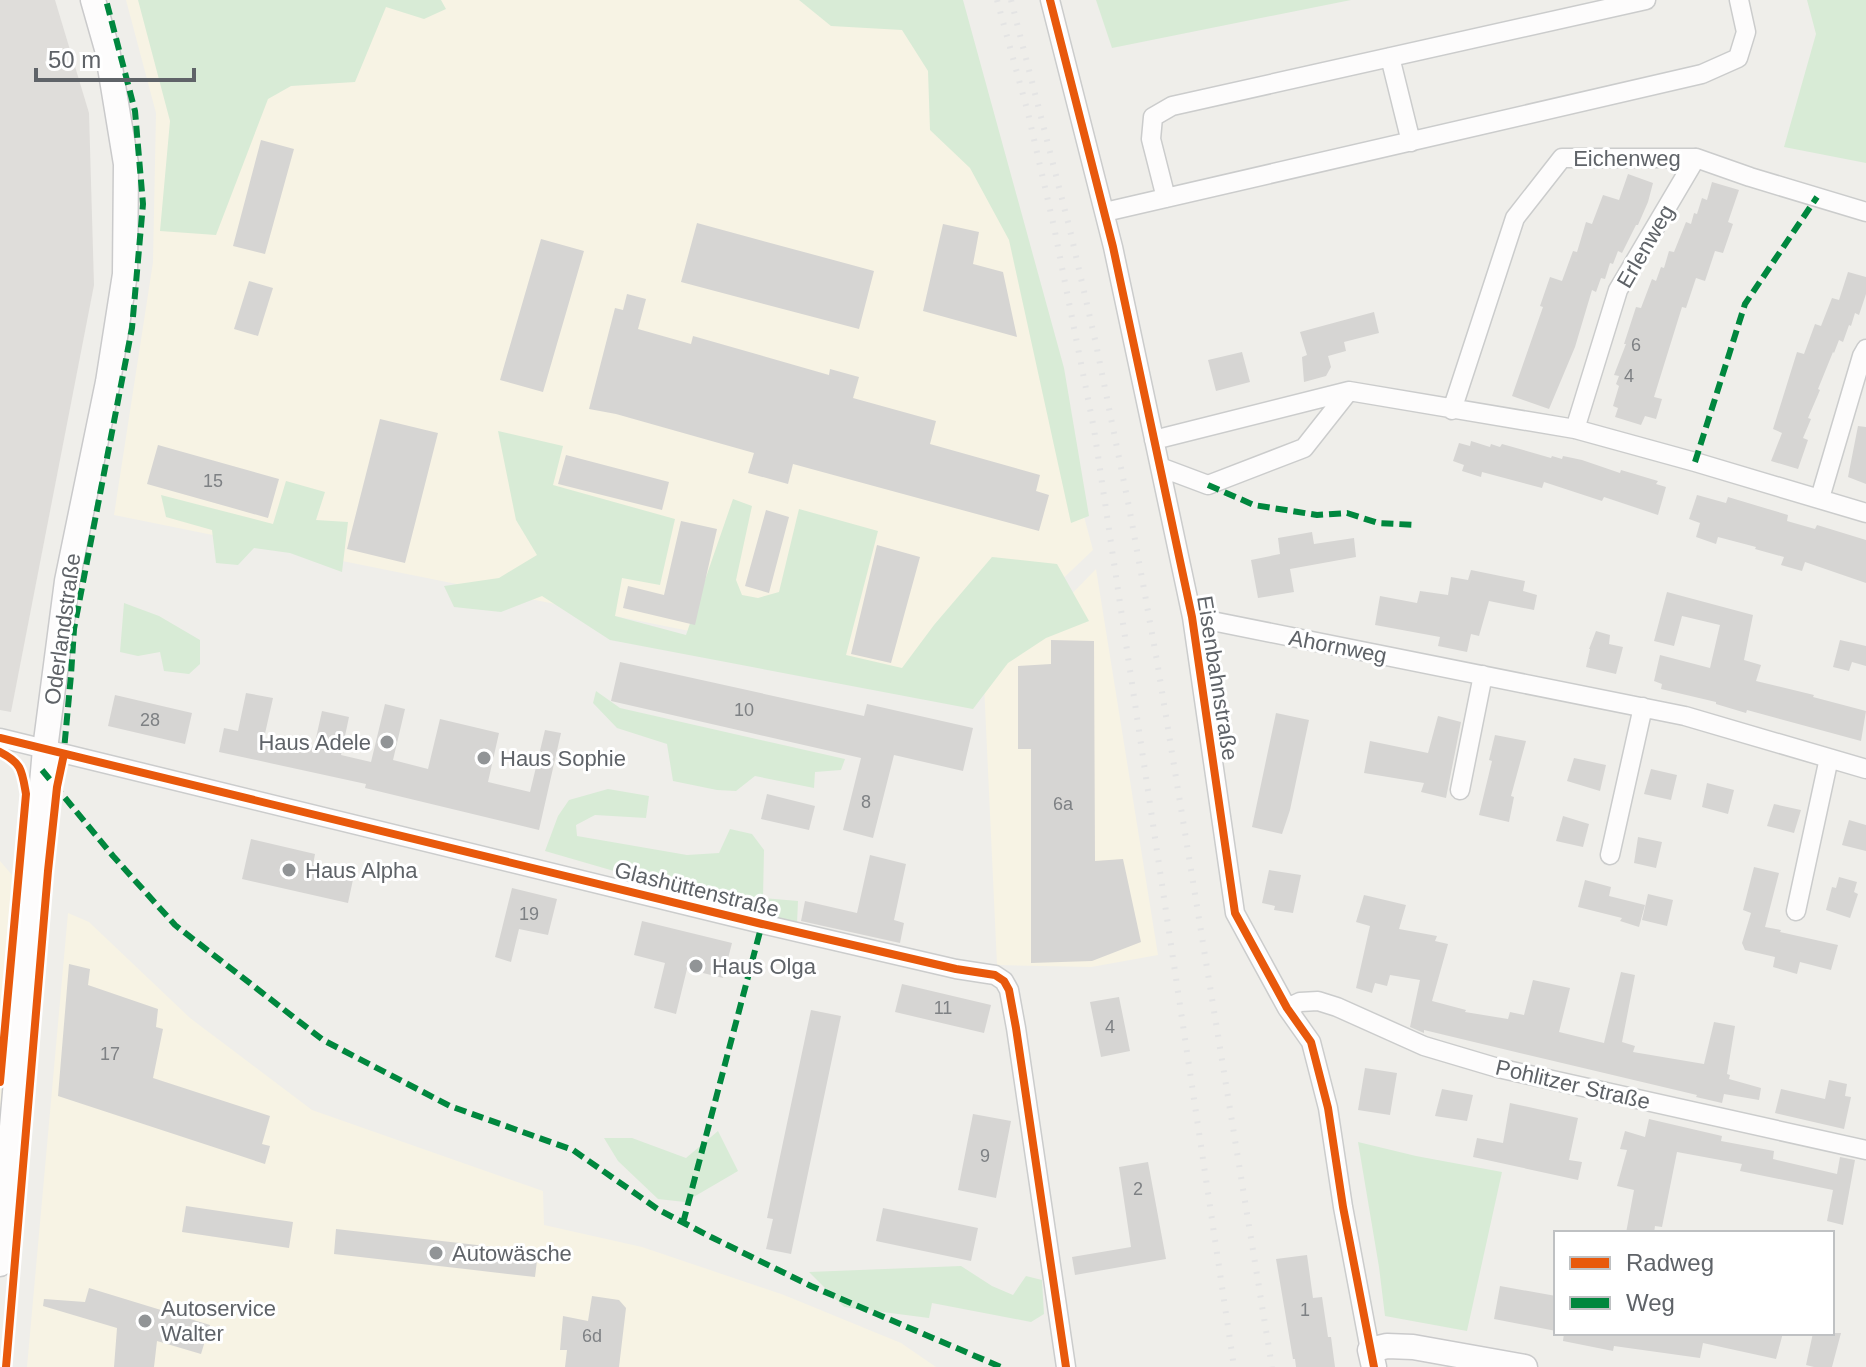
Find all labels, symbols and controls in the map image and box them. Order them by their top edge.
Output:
scale bar [36,32,194,82]
text: 50 m [48,46,101,73]
street label: Eichenweg [1573,146,1681,171]
street label: Erlenweg [1612,200,1679,292]
house number: 6 [1631,335,1641,355]
house number: 4 [1624,366,1634,386]
house number: 15 [203,471,223,491]
street label: Oderlandstraße [39,552,86,706]
street label: Eisenbahnstraße [1192,594,1243,762]
street label: Ahornweg [1287,625,1389,668]
house number: 10 [734,700,754,720]
house number: 28 [140,710,160,730]
place label: Haus Adele [258,730,371,755]
marker: Haus Adele [378,733,396,751]
place label: Haus Sophie [500,746,626,771]
marker: Haus Sophie [475,749,493,767]
house number: 8 [861,792,871,812]
house number: 6a [1053,794,1074,814]
street label: Glashüttenstraße [612,857,782,922]
place label: Haus Alpha [305,858,418,883]
marker: Haus Alpha [280,861,298,879]
house number: 19 [519,904,539,924]
place label: Haus Olga [712,954,817,979]
marker: Haus Olga [687,957,705,975]
house number: 11 [934,998,952,1018]
house number: 4 [1105,1017,1115,1037]
house number: 17 [100,1044,120,1064]
street label: Pohlitzer Straße [1493,1055,1653,1114]
house number: 9 [980,1146,990,1166]
house number: 2 [1133,1179,1143,1199]
legend [1554,1231,1834,1335]
place label: Autowäsche [452,1241,572,1266]
marker: Autowäsche [427,1244,445,1262]
text: Radweg [1626,1249,1714,1276]
text: Weg [1626,1289,1675,1316]
place label: Autoservice Walter [161,1296,276,1346]
house number: 1 [1300,1300,1310,1320]
marker: Autoservice Walter [136,1312,154,1330]
house number: 6d [582,1326,602,1346]

